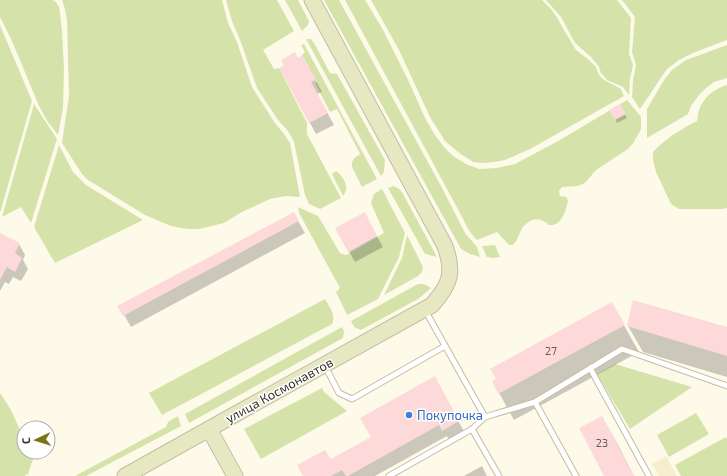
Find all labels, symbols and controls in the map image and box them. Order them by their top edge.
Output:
house number: 27 [545,344,557,357]
street label: улица Космонавтов [222,354,336,426]
place label: Покупочка [417,407,483,423]
marker: Покупочка [404,410,414,420]
north arrow [16,420,56,460]
house number: 23 [596,436,608,449]
text: С [19,437,32,444]

